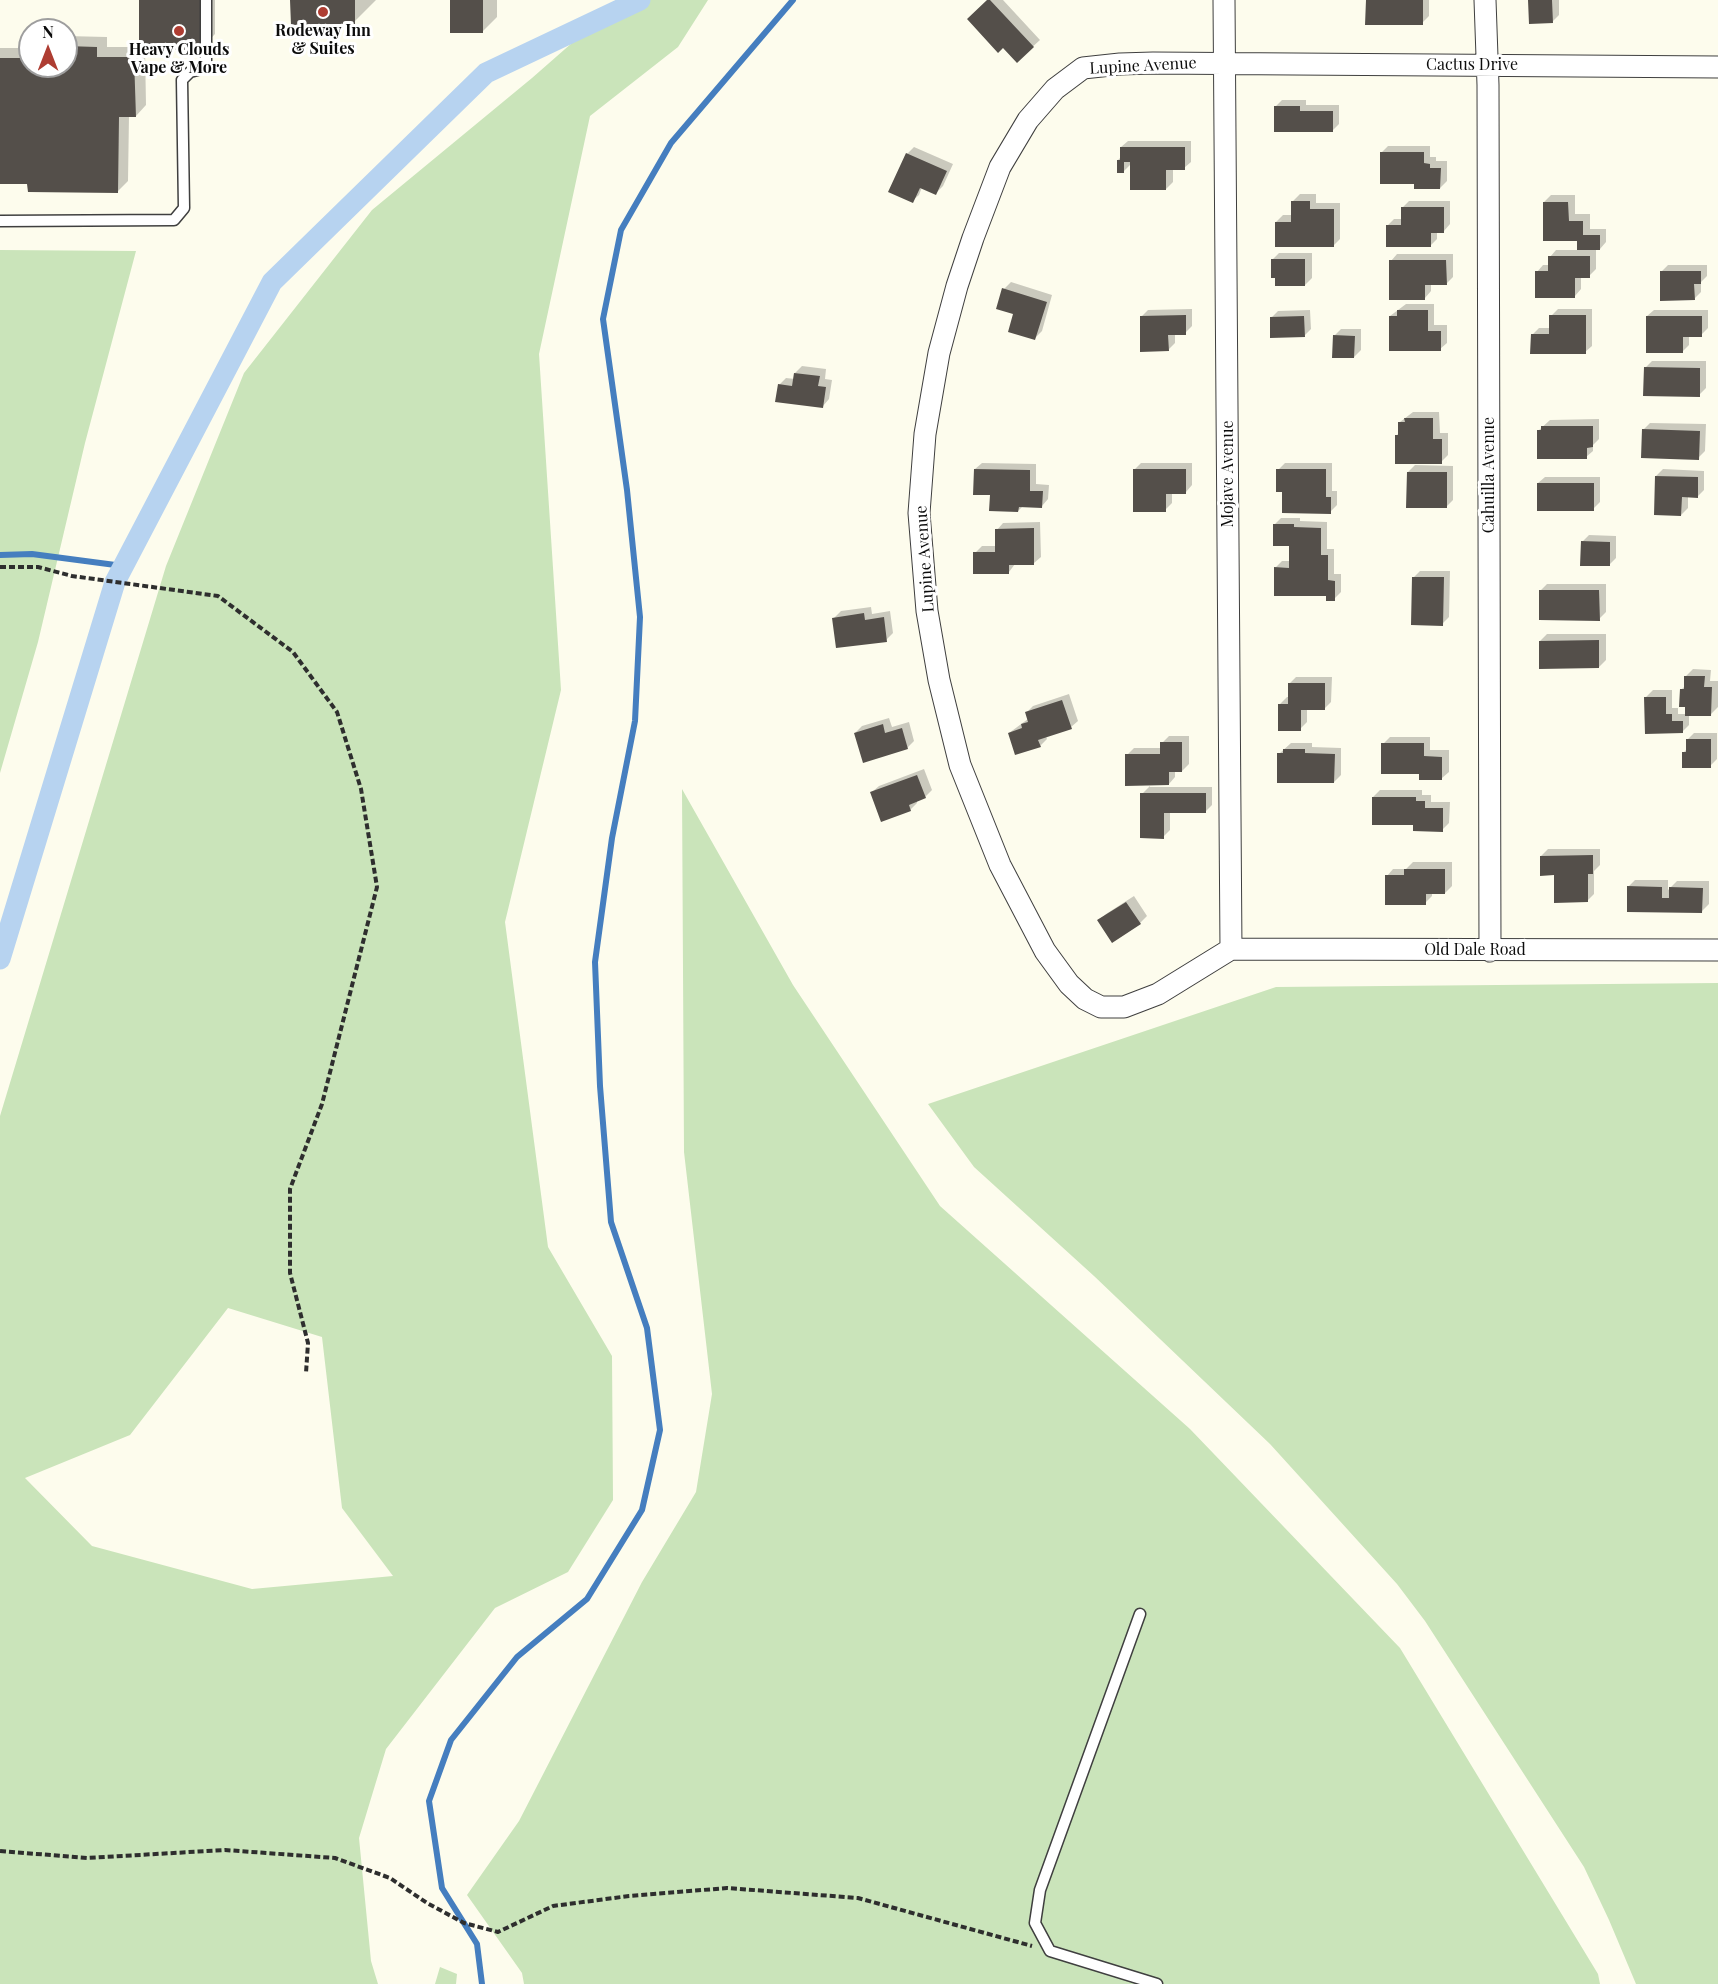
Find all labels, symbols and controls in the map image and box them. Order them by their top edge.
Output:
marker: Rodeway Inn & Suites [316,5,330,19]
north arrow [18,18,78,78]
text: N [42,21,54,42]
place label: Rodeway Inn & Suites [275,21,371,59]
marker: Heavy Clouds Vape & More [172,24,186,38]
place label: Heavy Clouds Vape & More [129,40,229,78]
street label: Lupine Avenue [1089,54,1197,78]
street label: Cactus Drive [1426,55,1518,75]
street label: Cahuilla Avenue [1479,417,1499,533]
street label: Mojave Avenue [1218,420,1238,528]
street label: Lupine Avenue [912,505,938,613]
street label: Old Dale Road [1424,940,1526,960]

